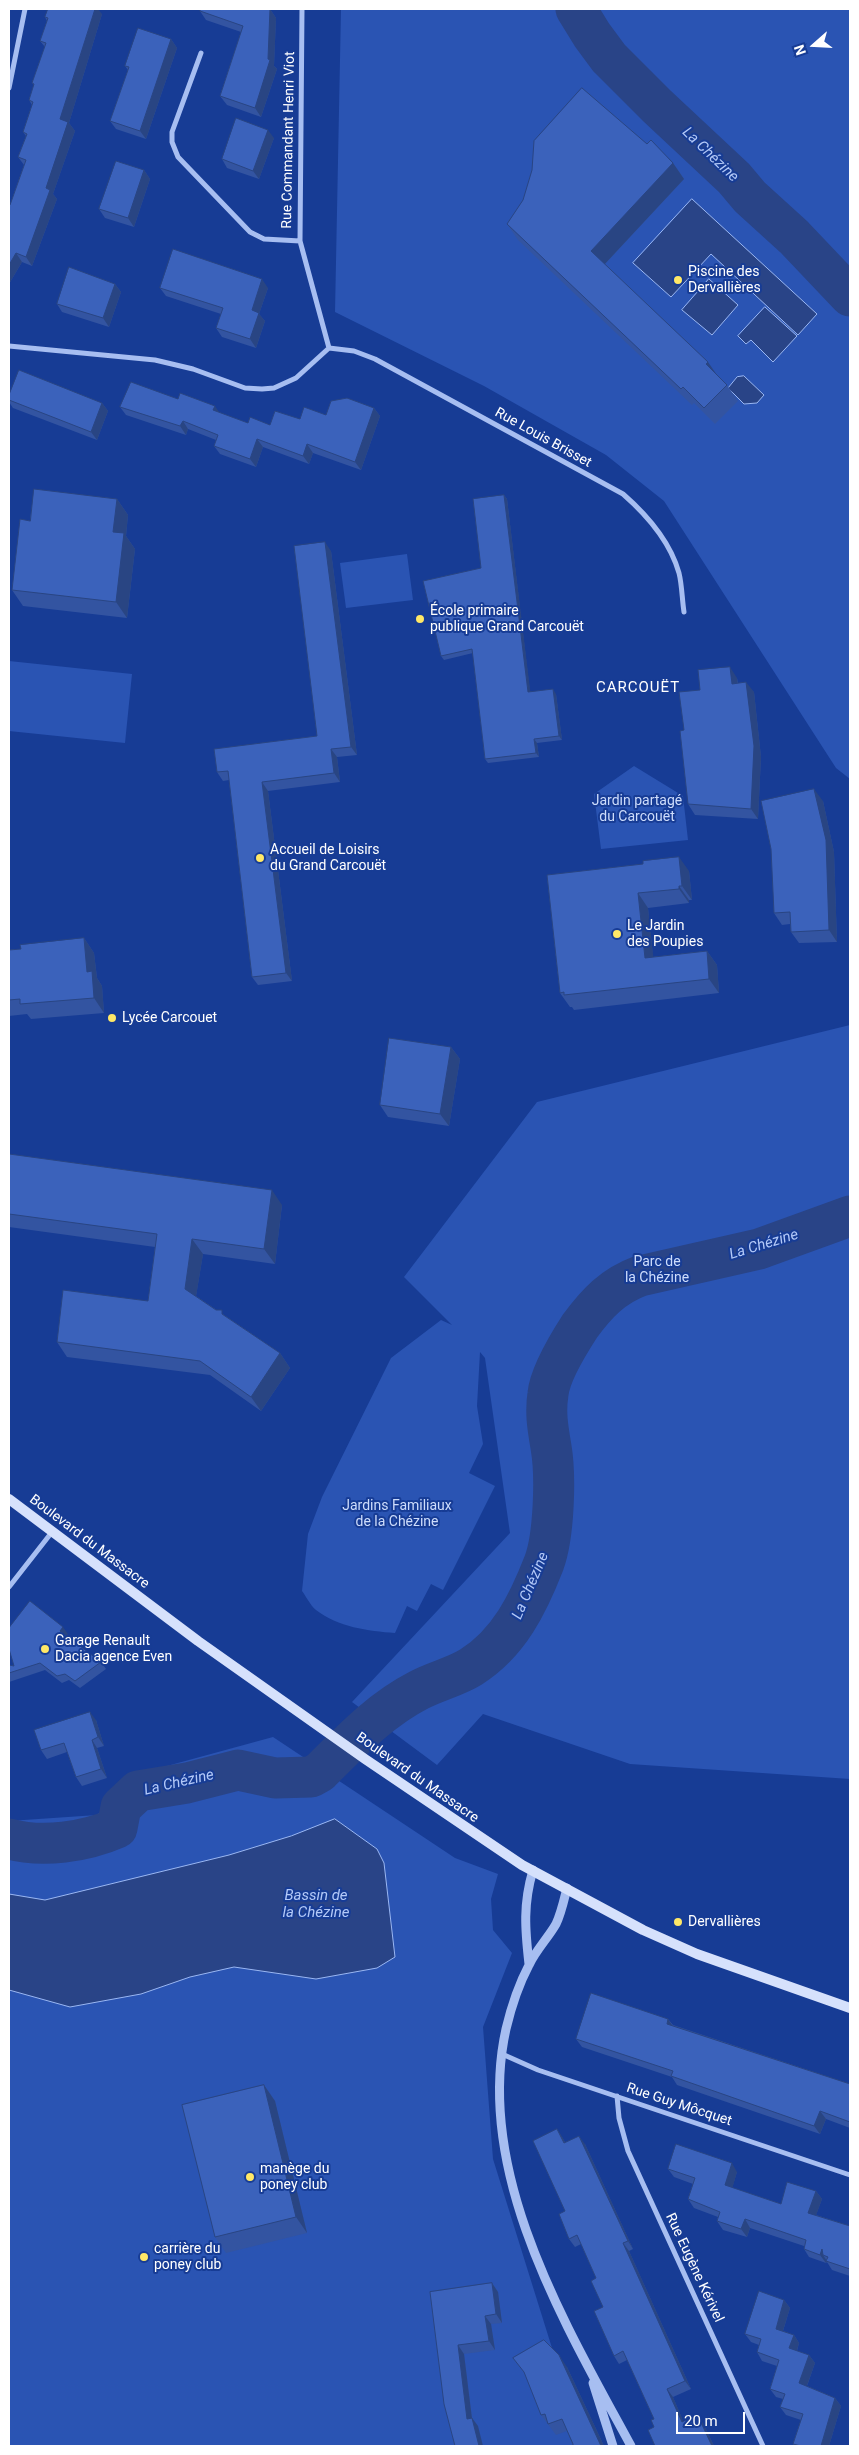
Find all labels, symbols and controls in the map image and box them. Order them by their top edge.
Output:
north arrow [789,20,839,70]
text: N [791,43,809,57]
street label: Rue Commandant Henri Viot [279,51,299,229]
water label: La Chézine [678,124,742,186]
place label: Piscine des Dervallières [688,264,761,296]
marker: Piscine des Dervallières [672,274,684,286]
street label: Rue Louis Brisset [492,404,594,472]
place label: École primaire publique Grand Carcouët [430,603,584,636]
marker: École primaire publique Grand Carcouët [414,613,426,625]
district label: CARCOUËT [595,679,681,697]
park label: Jardin partagé du Carcouët [592,793,682,826]
place label: Accueil de Loisirs du Grand Carcouët [270,842,386,874]
marker: Accueil de Loisirs du Grand Carcouët [254,852,266,864]
place label: Le Jardin des Poupies [627,918,703,950]
marker: Le Jardin des Poupies [611,928,623,940]
place label: Lycée Carcouet [122,1010,217,1026]
marker: Lycée Carcouet [106,1012,118,1024]
water label: La Chézine [727,1226,801,1264]
park label: Parc de la Chézine [625,1254,689,1286]
street label: Boulevard du Massacre [26,1491,152,1593]
park label: Jardins Familiaux de la Chézine [342,1498,452,1530]
water label: La Chézine [509,1550,553,1622]
place label: Garage Renault Dacia agence Even [55,1633,172,1665]
marker: Garage Renault Dacia agence Even [39,1643,51,1655]
street label: Boulevard du Massacre [352,1729,482,1827]
water label: La Chézine [142,1766,216,1800]
water label: Bassin de la Chézine [283,1887,349,1922]
place label: Dervallières [688,1914,761,1930]
marker: Dervallières [672,1916,684,1928]
street label: Rue Guy Môcquet [624,2080,734,2130]
place label: manège du poney club [260,2161,329,2194]
marker: manège du poney club [244,2171,256,2183]
street label: Rue Eugène Kérivel [661,2211,727,2325]
place label: carrière du poney club [154,2241,221,2274]
marker: carrière du poney club [138,2251,150,2263]
scale bar [679,2402,748,2434]
text: 20 m [684,2412,718,2430]

